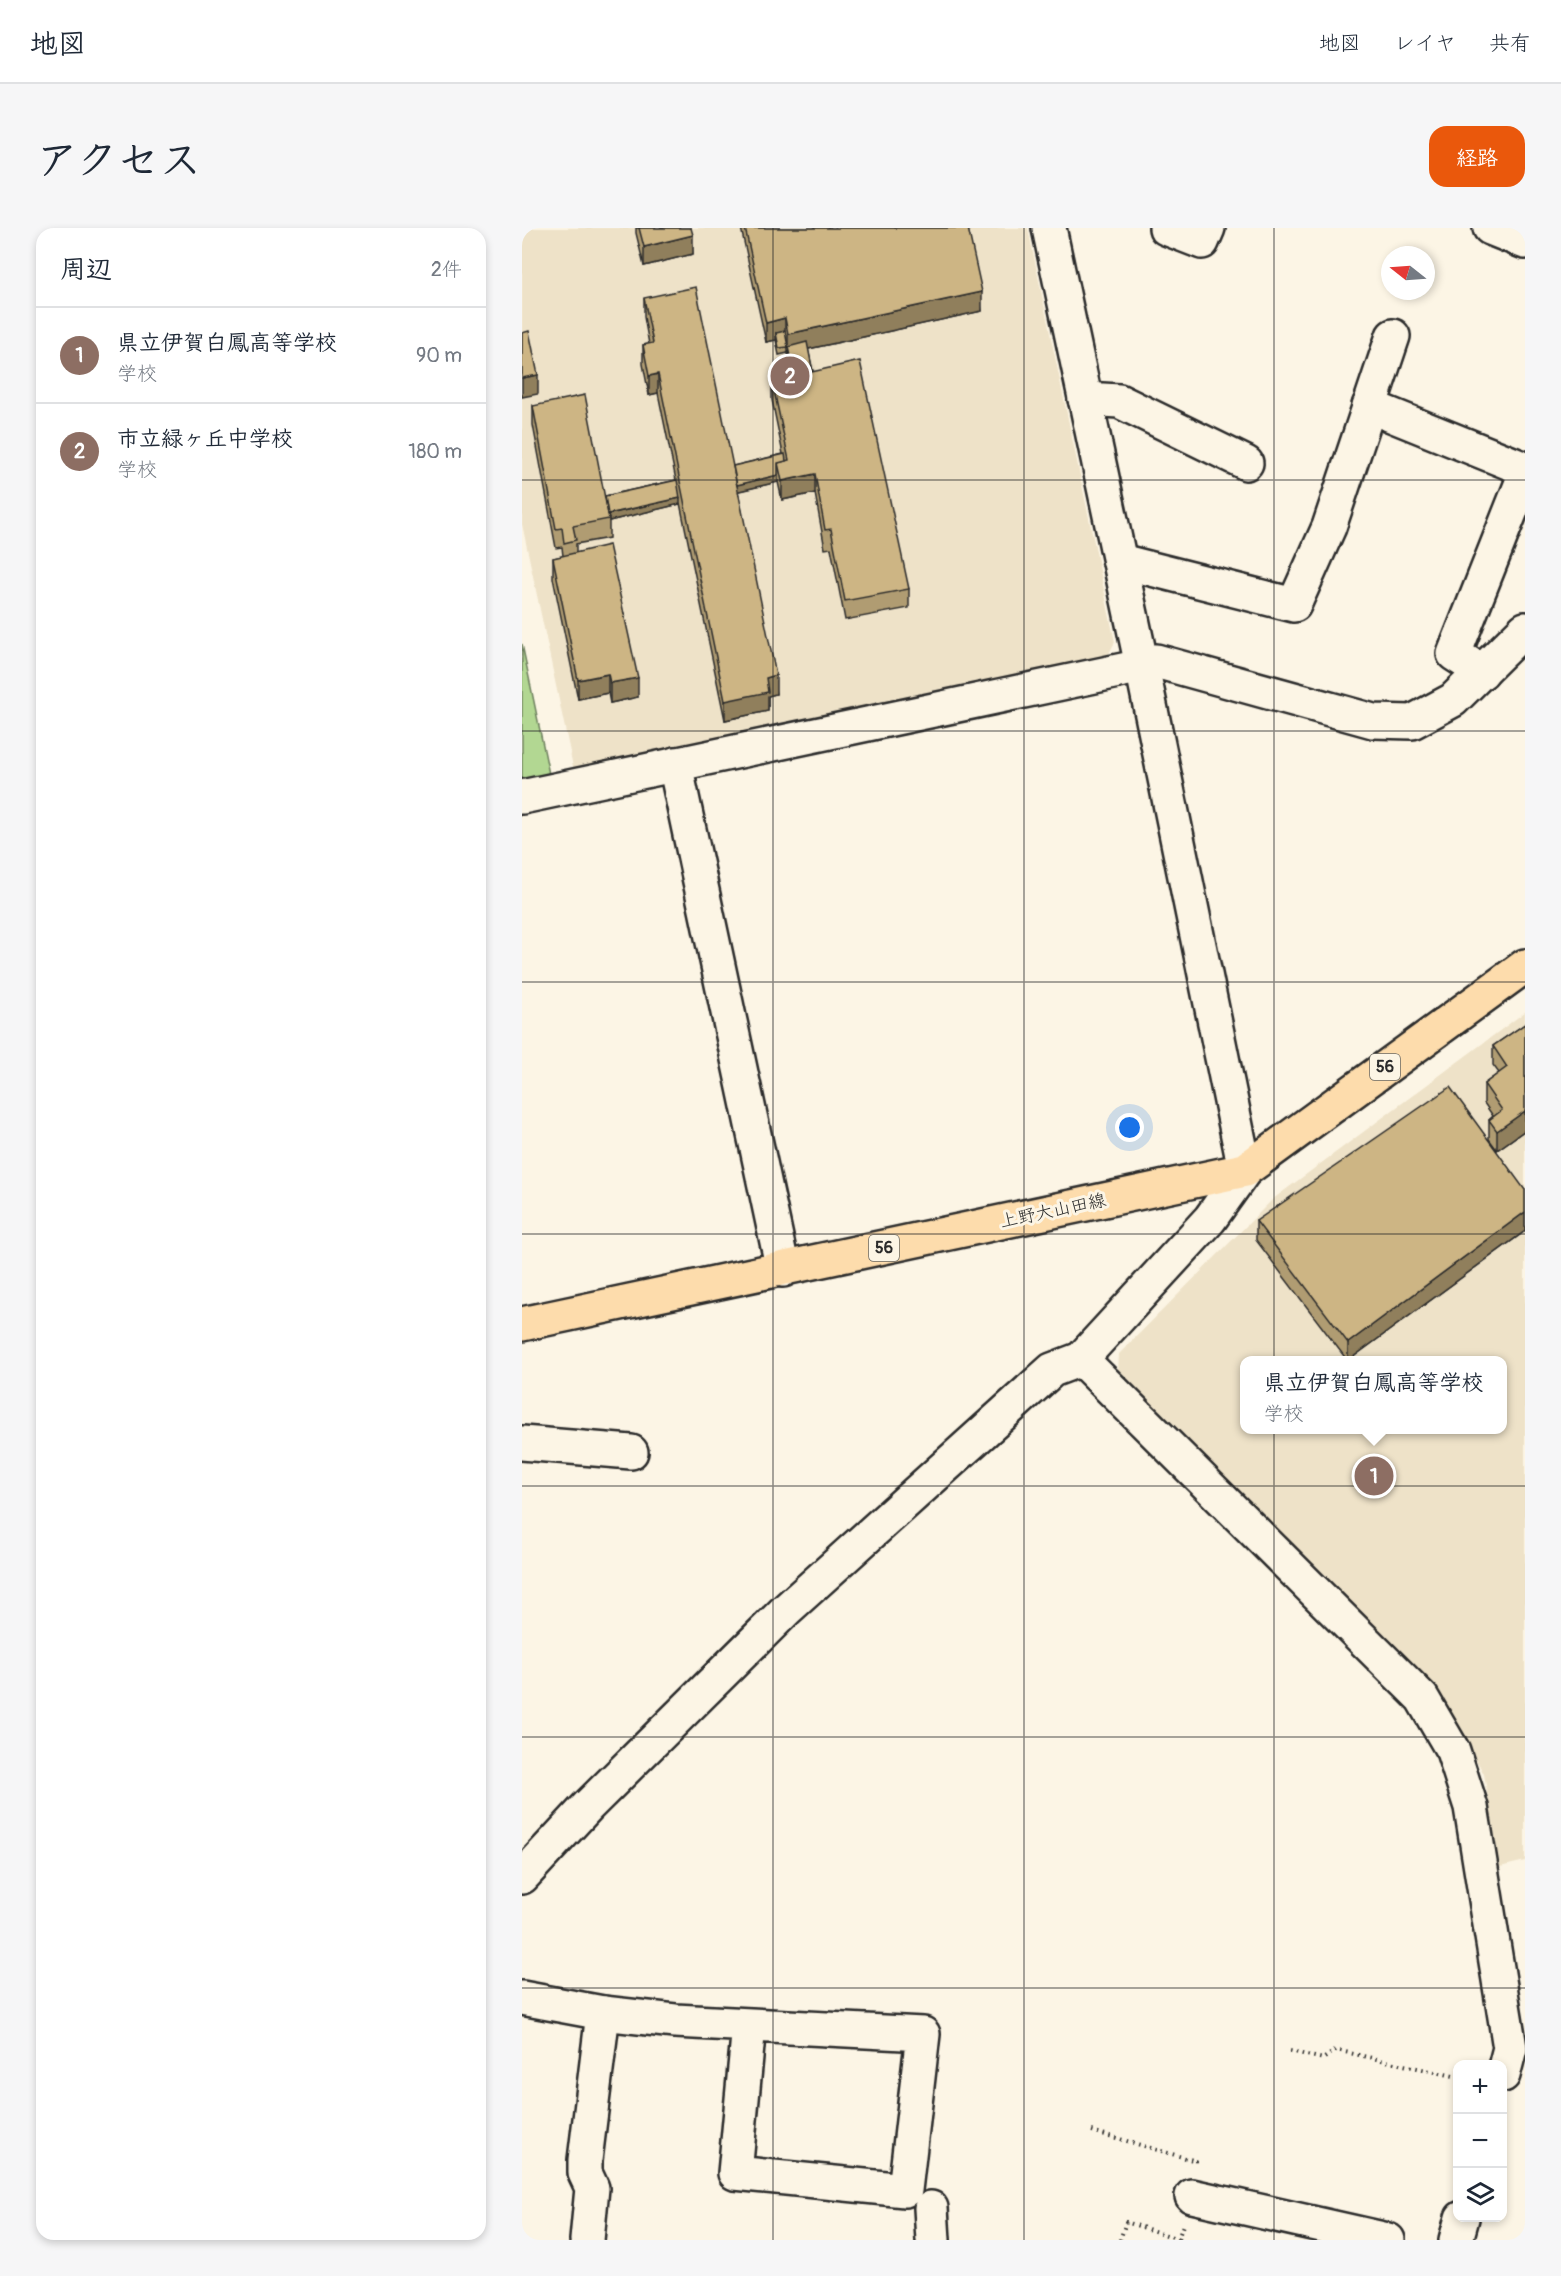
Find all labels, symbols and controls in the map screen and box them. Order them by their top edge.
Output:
text: 地図 [30,27,86,62]
text: 地図 [1319,30,1361,57]
text: レイヤ [1394,30,1456,57]
text: 共有 [1489,30,1531,57]
button: 経路 [1429,126,1525,187]
text: アクセス [36,135,201,187]
north arrow [1381,246,1435,300]
text: 周辺 [60,254,112,286]
text: 2件 [431,257,462,282]
text: 県立伊賀白鳳高等学校 [117,329,337,357]
text: 1 [76,343,83,368]
text: 90 m [416,343,462,368]
pin: 2 [770,354,810,398]
text: 学校 [117,361,157,386]
text: 市立緑ヶ丘中学校 [117,425,293,453]
text: 2 [74,439,85,464]
text: 180 m [408,439,462,464]
text: 学校 [117,457,157,482]
road number: 56 [1370,1054,1400,1080]
your location [1115,1113,1144,1142]
street label: 上野大山田線 [998,1189,1108,1233]
road number: 56 [869,1235,899,1261]
popup [1240,1356,1507,1434]
text: 県立伊賀白鳳高等学校 [1263,1369,1484,1397]
text: 学校 [1263,1401,1303,1426]
pin: 1 [1354,1454,1394,1498]
map controls [1453,2060,1507,2222]
button: + [1453,2060,1507,2114]
button: − [1453,2114,1507,2168]
button: layers [1453,2168,1507,2222]

